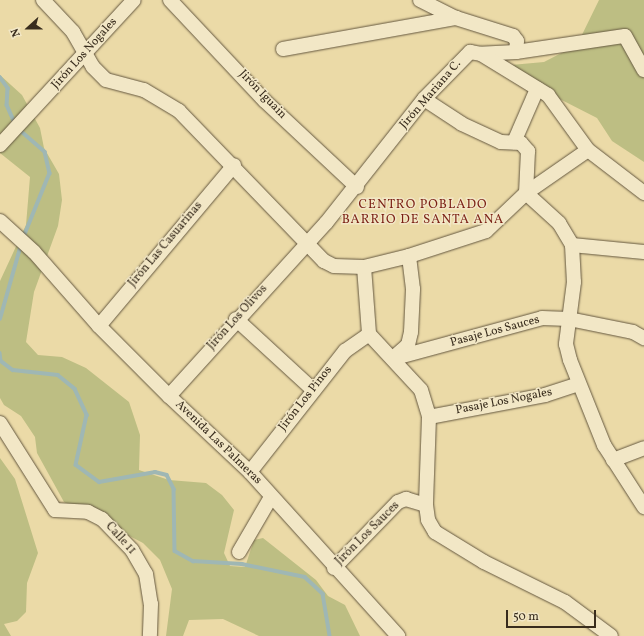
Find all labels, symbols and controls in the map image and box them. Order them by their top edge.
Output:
north arrow [8,8,48,48]
street label: Jirón Los Nogales [49,15,121,93]
text: N [8,26,25,39]
street label: Jirón Mariana C. [397,58,465,132]
street label: Jirón Iguain [235,68,289,122]
district label: CENTRO POBLADO BARRIO DE SANTA ANA [342,198,504,229]
street label: Jirón Las Casuarinas [126,199,206,291]
street label: Jirón Los Olivos [205,282,271,354]
street label: Pasaje Los Sauces [449,313,541,351]
street label: Jirón Los Pinos [276,364,336,434]
street label: Pasaje Los Nogales [455,386,553,418]
street label: Avenida Las Palmeras [172,398,264,488]
street label: Jirón Los Sauces [333,499,403,569]
street label: Calle 11 [102,520,138,558]
scale bar [508,602,598,628]
text: 50 m [513,609,539,625]

